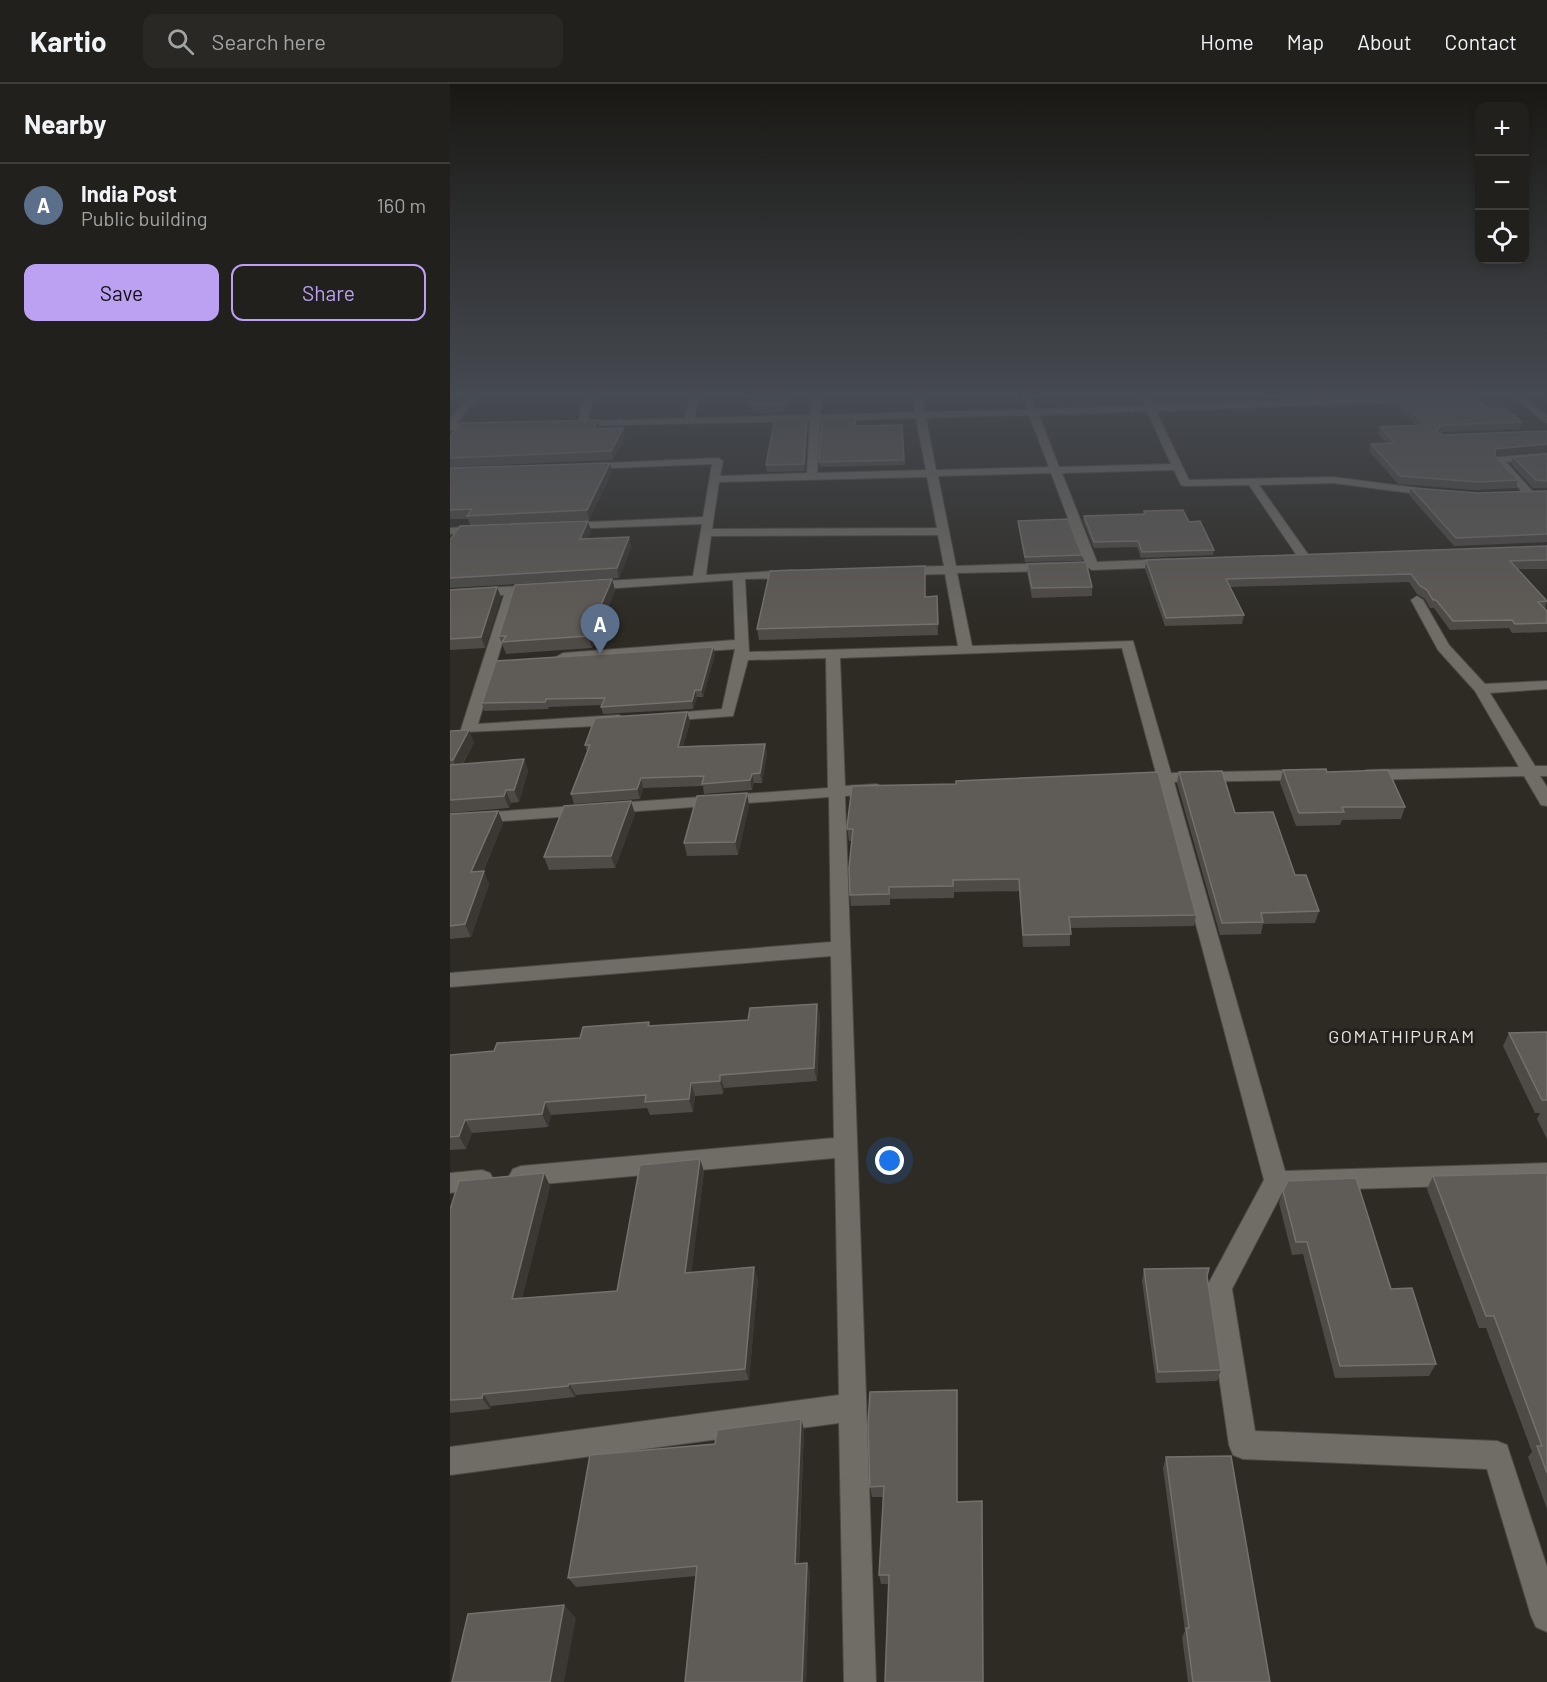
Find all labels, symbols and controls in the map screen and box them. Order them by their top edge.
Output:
search box [143,14,563,68]
text: Kartio [30,24,107,58]
icon: search [164,25,197,58]
text: Search here [212,28,326,54]
text: Home [1200,29,1254,54]
text: Map [1287,29,1324,54]
text: About [1357,29,1412,54]
text: Contact [1445,29,1517,54]
map controls [1475,102,1529,264]
button: + [1475,102,1529,156]
text: Nearby [24,108,106,139]
button: − [1475,156,1529,210]
text: India Post [81,180,177,206]
text: A [37,193,50,217]
text: 160 m [377,193,426,217]
text: Public building [81,206,207,230]
button: locate [1475,210,1529,264]
button: Save [24,264,219,321]
button: Share [231,264,426,321]
pin: A [580,604,620,654]
district label: GOMATHIPURAM [1328,1025,1476,1047]
your location [875,1146,904,1175]

